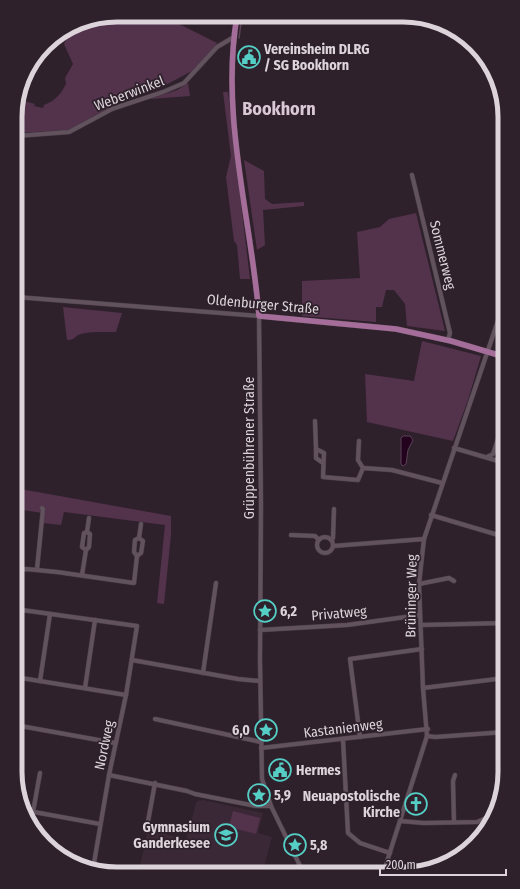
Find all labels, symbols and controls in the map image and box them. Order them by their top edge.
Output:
place label: Vereinsheim DLRG / SG Bookhorn [263,41,369,74]
public building icon: Vereinsheim DLRG / SG Bookhorn [236,44,262,70]
street label: Weberwinkel [92,72,167,115]
district label: Bookhorn [242,98,316,120]
street label: Sommerweg [426,219,459,292]
street label: Oldenburger Straße [206,291,320,318]
street label: Grüppenbührener Straße [241,377,258,519]
street label: Brüninger Weg [402,554,421,638]
place icon: 6,2 [252,598,278,624]
place label: 6,2 [280,603,297,620]
street label: Privatweg [311,603,368,624]
street label: Kastanienweg [303,715,384,742]
place icon: 6,0 [253,717,279,743]
street label: Nordweg [91,718,118,772]
place label: 6,0 [232,722,250,739]
public building icon: Hermes [267,757,293,783]
place label: Hermes [296,762,341,779]
place icon: 5,9 [246,782,272,808]
place label: 5,9 [274,787,291,804]
place label: Neuapostolische Kirche [303,788,400,821]
church icon: Neuapostolische Kirche [403,791,429,817]
place label: Gymnasium Ganderkesee [133,819,210,852]
school or university icon: Gymnasium Ganderkesee [213,822,239,848]
place icon: 5,8 [282,832,308,858]
place label: 5,8 [310,837,328,854]
scale bar [380,851,506,877]
text: 200 m [386,858,416,872]

